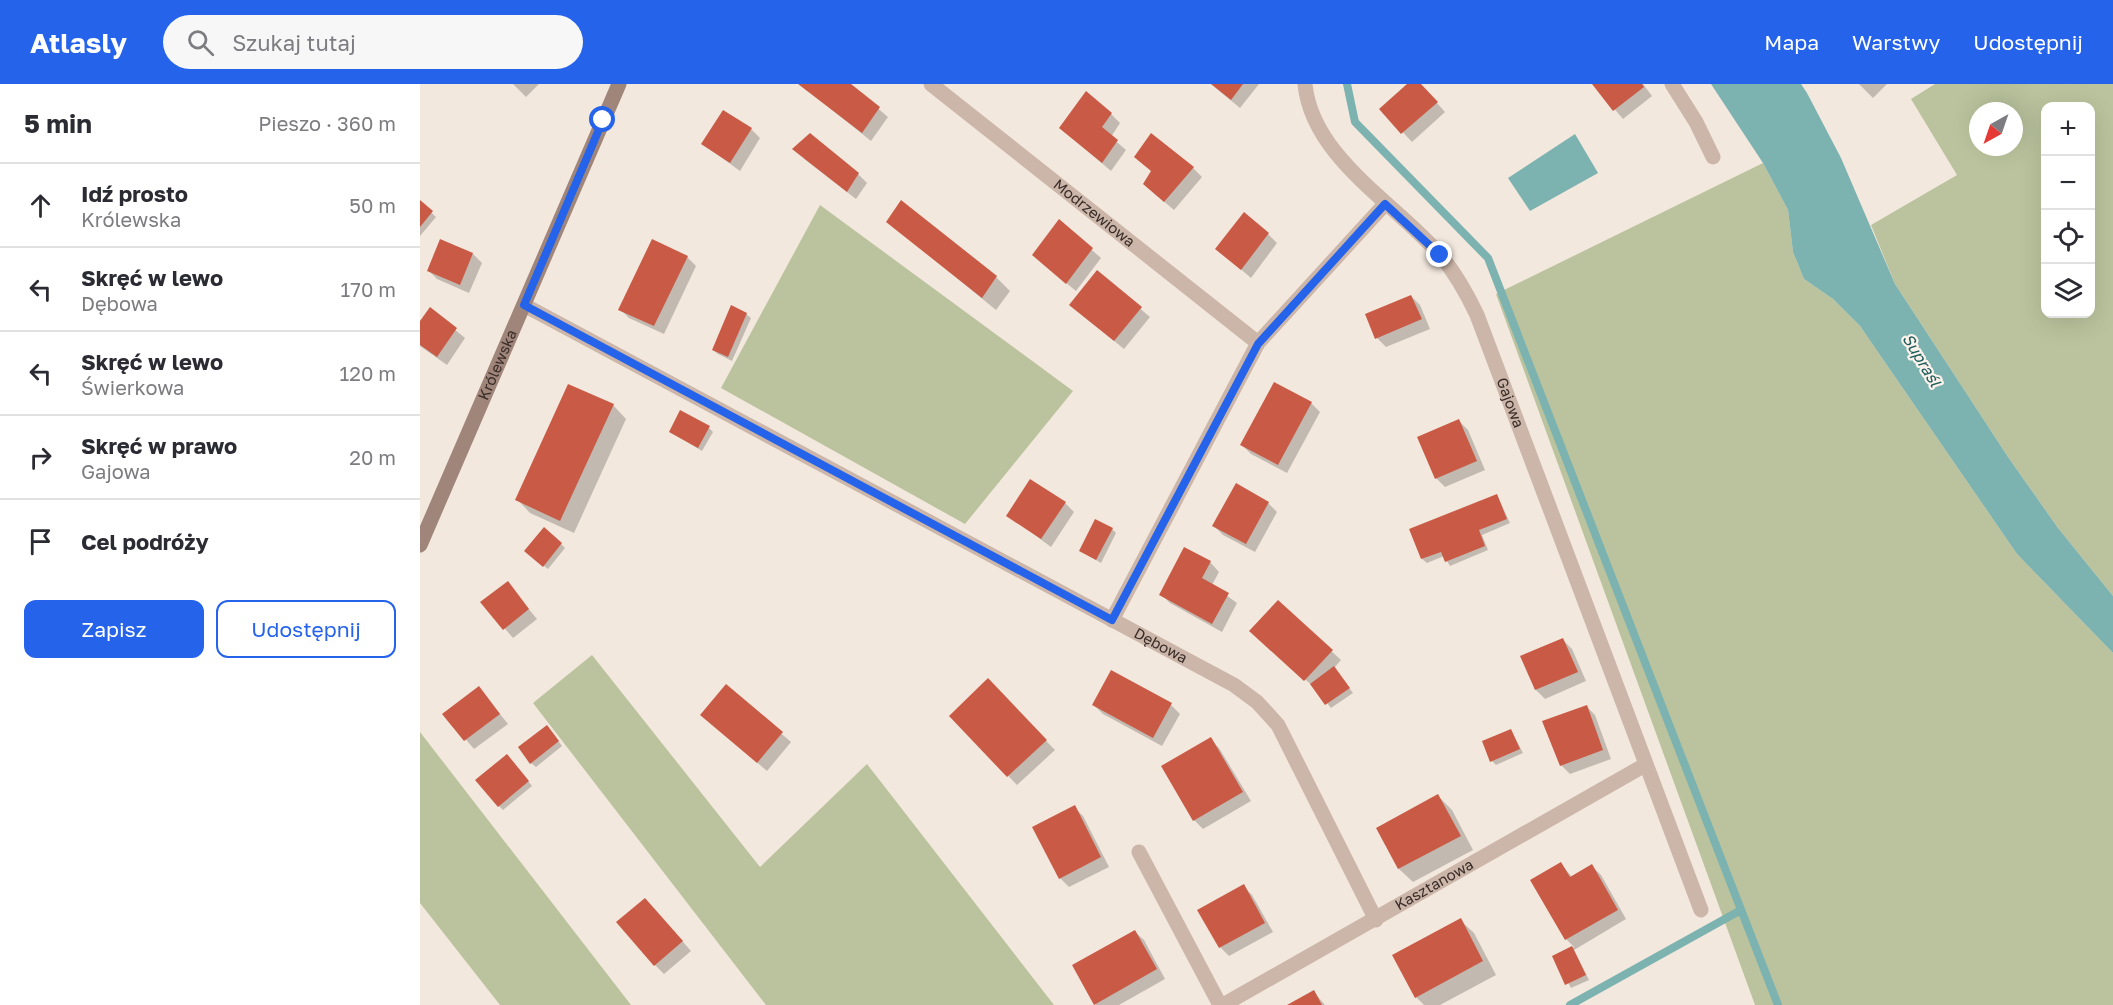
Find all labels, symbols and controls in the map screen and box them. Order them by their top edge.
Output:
search box [163,15,583,69]
text: Atlasly [30,26,127,59]
icon: search [184,26,217,59]
text: Szukaj tutaj [232,29,356,56]
text: Mapa [1764,29,1819,55]
text: Warstwy [1852,29,1940,55]
text: Udostępnij [1973,29,2083,55]
north arrow [1969,102,2023,156]
map controls [2041,102,2095,318]
button: + [2041,102,2095,156]
route start [589,106,615,132]
text: 5 min [24,108,92,139]
text: Pieszo · 360 m [258,111,396,135]
button: − [2041,156,2095,210]
street label: Modrzewiowa [1050,175,1139,250]
text: Idź prosto [81,180,188,207]
icon: ahead [24,189,57,222]
text: 50 m [349,193,396,217]
text: Królewska [81,207,181,231]
button: locate [2041,210,2095,264]
route end [1426,241,1452,267]
text: Skręć w lewo [81,264,223,291]
button: layers [2041,264,2095,318]
icon: left [24,273,57,306]
text: 170 m [341,277,396,301]
text: Dębowa [81,291,158,315]
street label: Królewska [474,327,520,403]
water label: Supraśl [1898,330,1946,391]
text: Skręć w lewo [81,348,223,375]
icon: left [24,357,57,390]
text: 120 m [340,361,396,385]
text: Świerkowa [81,375,184,399]
street label: Gajowa [1493,375,1529,430]
text: Skręć w prawo [81,432,237,459]
icon: right [24,441,57,474]
text: 20 m [349,445,396,469]
text: Gajowa [81,459,151,483]
icon: arrive [24,525,57,558]
text: Cel podróży [81,528,209,555]
button: Zapisz [24,600,204,658]
button: Udostępnij [216,600,396,658]
street label: Dębowa [1131,623,1191,666]
street label: Kasztanowa [1391,855,1476,913]

